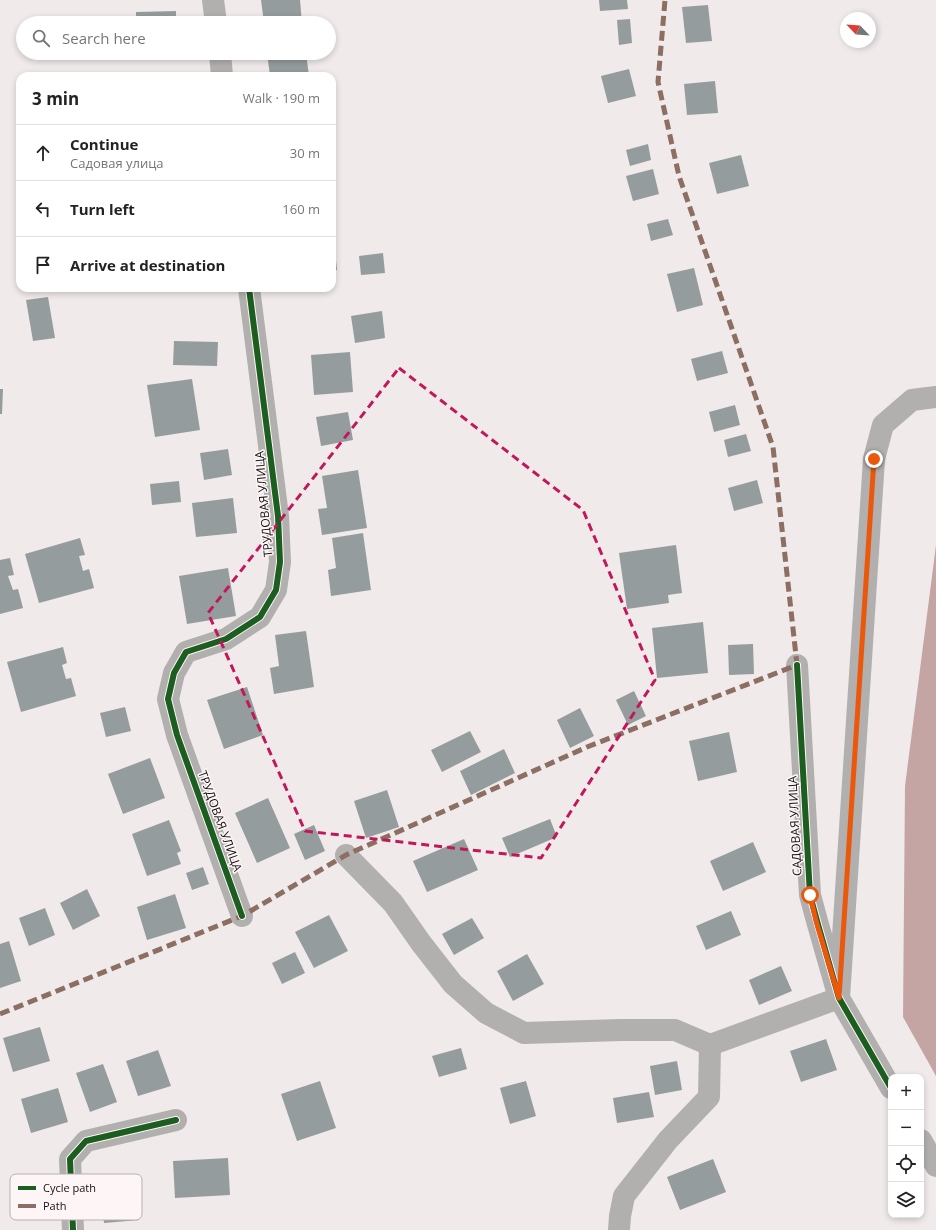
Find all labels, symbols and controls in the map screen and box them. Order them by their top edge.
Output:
north arrow [840,12,876,48]
search box [16,16,336,60]
icon: search [30,27,52,49]
text: Search here [62,28,146,48]
text: 3 min [32,87,79,110]
text: Walk · 190 m [243,89,320,107]
text: Continue [70,134,138,154]
icon: ahead [32,142,54,164]
text: 30 m [290,144,320,162]
text: Садовая улица [70,154,164,172]
icon: left [32,198,54,220]
text: Turn left [70,199,135,219]
text: 160 m [282,200,320,218]
icon: arrive [32,254,54,276]
text: Arrive at destination [70,255,225,275]
street label: ТРУДОВАЯ УЛИЦА [250,450,277,558]
route end [865,450,883,468]
street label: ТРУДОВАЯ УЛИЦА [194,768,247,874]
street label: САДОВАЯ УЛИЦА [783,775,806,876]
route start [801,886,819,904]
map controls [888,1074,924,1218]
button: + [888,1074,924,1110]
button: − [888,1110,924,1146]
button: locate [888,1146,924,1182]
legend [10,1174,142,1220]
text: Cycle path [43,1180,96,1195]
button: layers [888,1182,924,1218]
text: Path [43,1198,66,1213]

